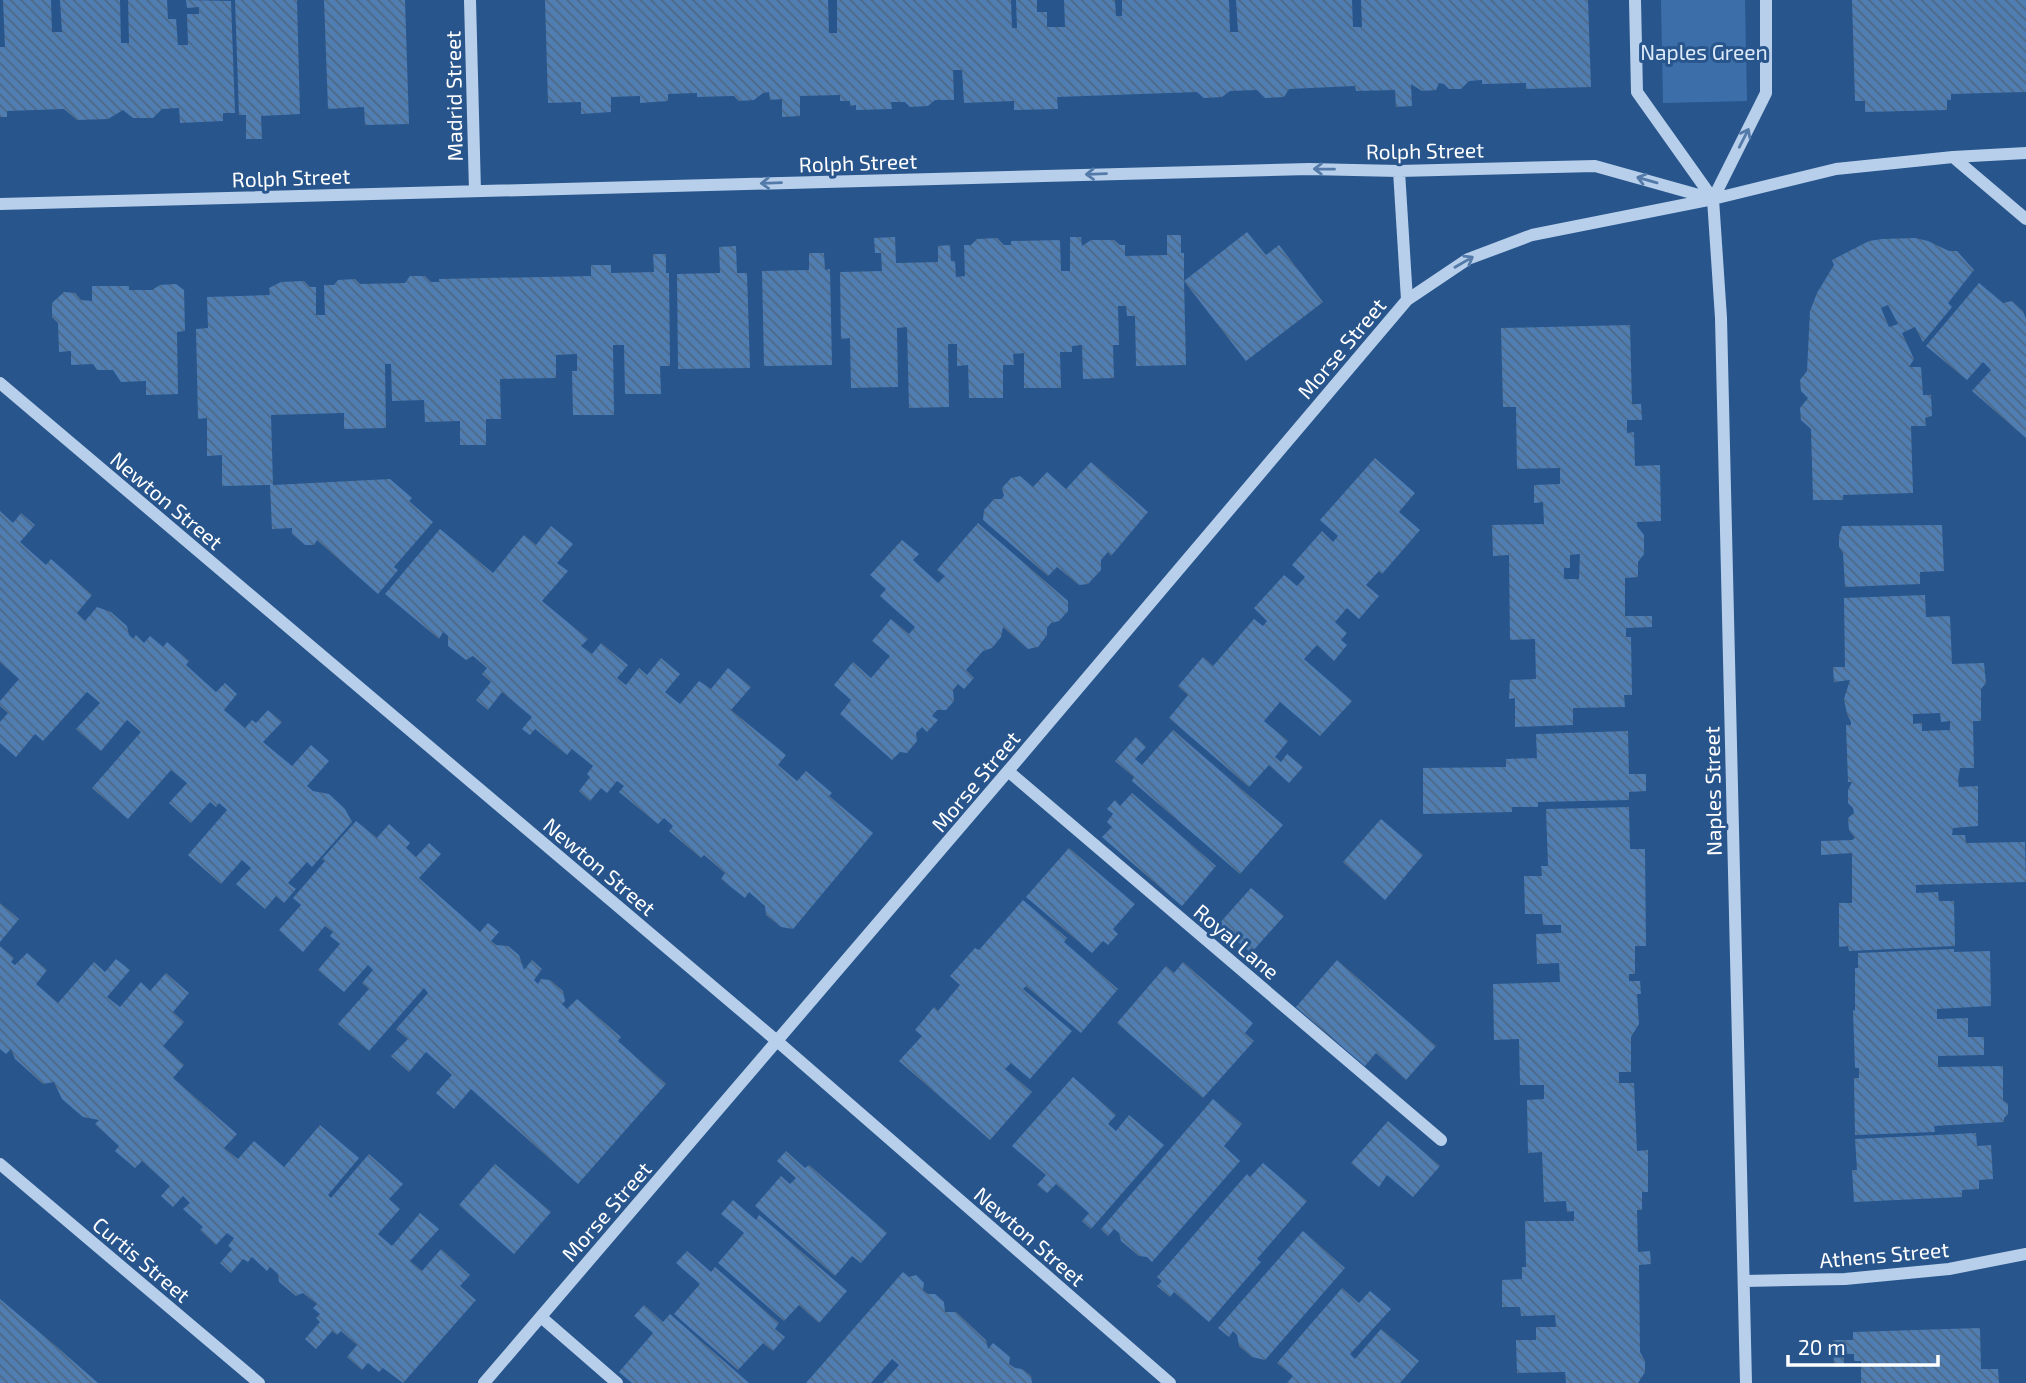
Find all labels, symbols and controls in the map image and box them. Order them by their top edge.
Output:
street label: Madrid Street [439,30,467,162]
park label: Naples Green [1640,39,1768,64]
one-way arrow [1737,128,1751,149]
street label: Rolph Street [1366,136,1484,164]
street label: Rolph Street [798,147,918,177]
street label: Rolph Street [231,162,351,192]
one-way arrow [1313,162,1336,176]
one-way arrow [1085,168,1108,181]
one-way arrow [1636,173,1658,186]
one-way arrow [760,177,783,190]
one-way arrow [1454,255,1474,269]
street label: Morse Street [1292,293,1390,403]
street label: Newton Street [106,446,228,554]
street label: Morse Street [926,726,1024,836]
street label: Naples Street [1698,726,1726,856]
street label: Newton Street [539,812,661,920]
street label: Royal Lane [1189,898,1285,984]
street label: Morse Street [556,1156,656,1266]
street label: Newton Street [970,1181,1090,1291]
street label: Curtis Street [88,1211,196,1307]
street label: Athens Street [1818,1236,1950,1272]
scale bar [1788,1324,1938,1368]
text: 20 m [1798,1334,1846,1359]

